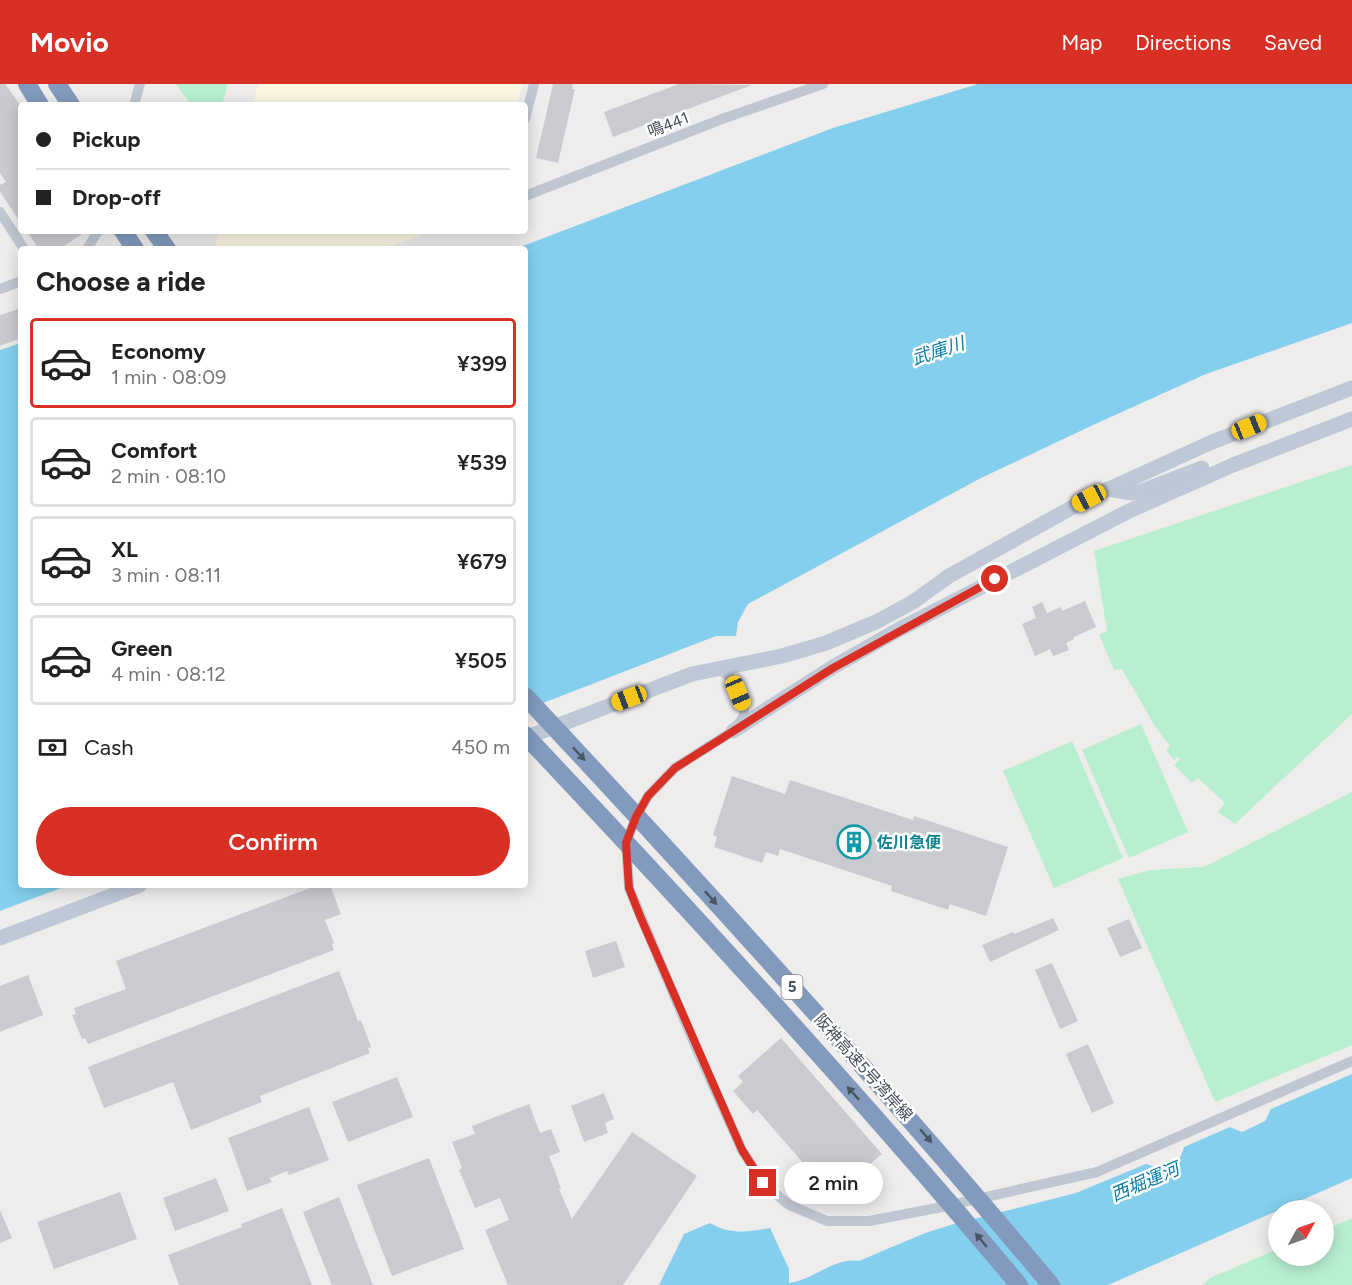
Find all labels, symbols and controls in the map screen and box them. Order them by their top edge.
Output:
text: Movio [30,25,109,59]
text: Map [1061,30,1102,55]
text: Directions [1135,30,1231,55]
text: Saved [1264,30,1322,55]
street label: 鳴441 [645,108,691,141]
text: Pickup [72,126,141,153]
text: Drop-off [72,184,161,211]
text: Choose a ride [36,265,205,298]
water label: 武庫川 [909,332,969,370]
icon: car [39,336,93,390]
text: Economy [111,338,206,365]
text: ¥399 [457,350,507,377]
text: 1 min · 08:09 [111,365,226,389]
car [1229,412,1269,442]
icon: car [39,435,93,489]
text: Comfort [111,437,197,464]
text: ¥539 [457,449,507,476]
text: 2 min · 08:10 [111,464,226,488]
car [1069,482,1109,514]
icon: car [39,534,93,588]
text: XL [111,536,138,563]
text: ¥679 [457,548,507,575]
text: 3 min · 08:11 [111,563,221,587]
route start [981,565,1008,592]
icon: car [39,633,93,687]
text: Green [111,635,173,662]
text: ¥505 [455,647,507,674]
text: 4 min · 08:12 [111,662,226,686]
car [723,673,753,713]
car [609,683,649,713]
icon: cash [36,731,69,764]
text: Cash [84,734,134,761]
text: 450 m [451,735,510,759]
one-way arrow [572,746,585,761]
button: Confirm [36,807,510,876]
building icon: 佐川急便 [836,824,872,860]
place label: 佐川急便 [876,833,941,852]
one-way arrow [704,890,717,905]
road number: 5 [782,975,802,999]
street label: 阪神高速5号湾岸線 [811,1010,917,1125]
one-way arrow [847,1086,860,1101]
one-way arrow [919,1129,933,1144]
water label: 西堀運河 [1108,1157,1185,1206]
callout: 2 min [784,1162,883,1204]
route end [749,1169,776,1196]
text: 2 min [809,1171,858,1195]
north arrow [1268,1200,1334,1266]
map controls [1268,1200,1334,1266]
one-way arrow [975,1233,988,1248]

